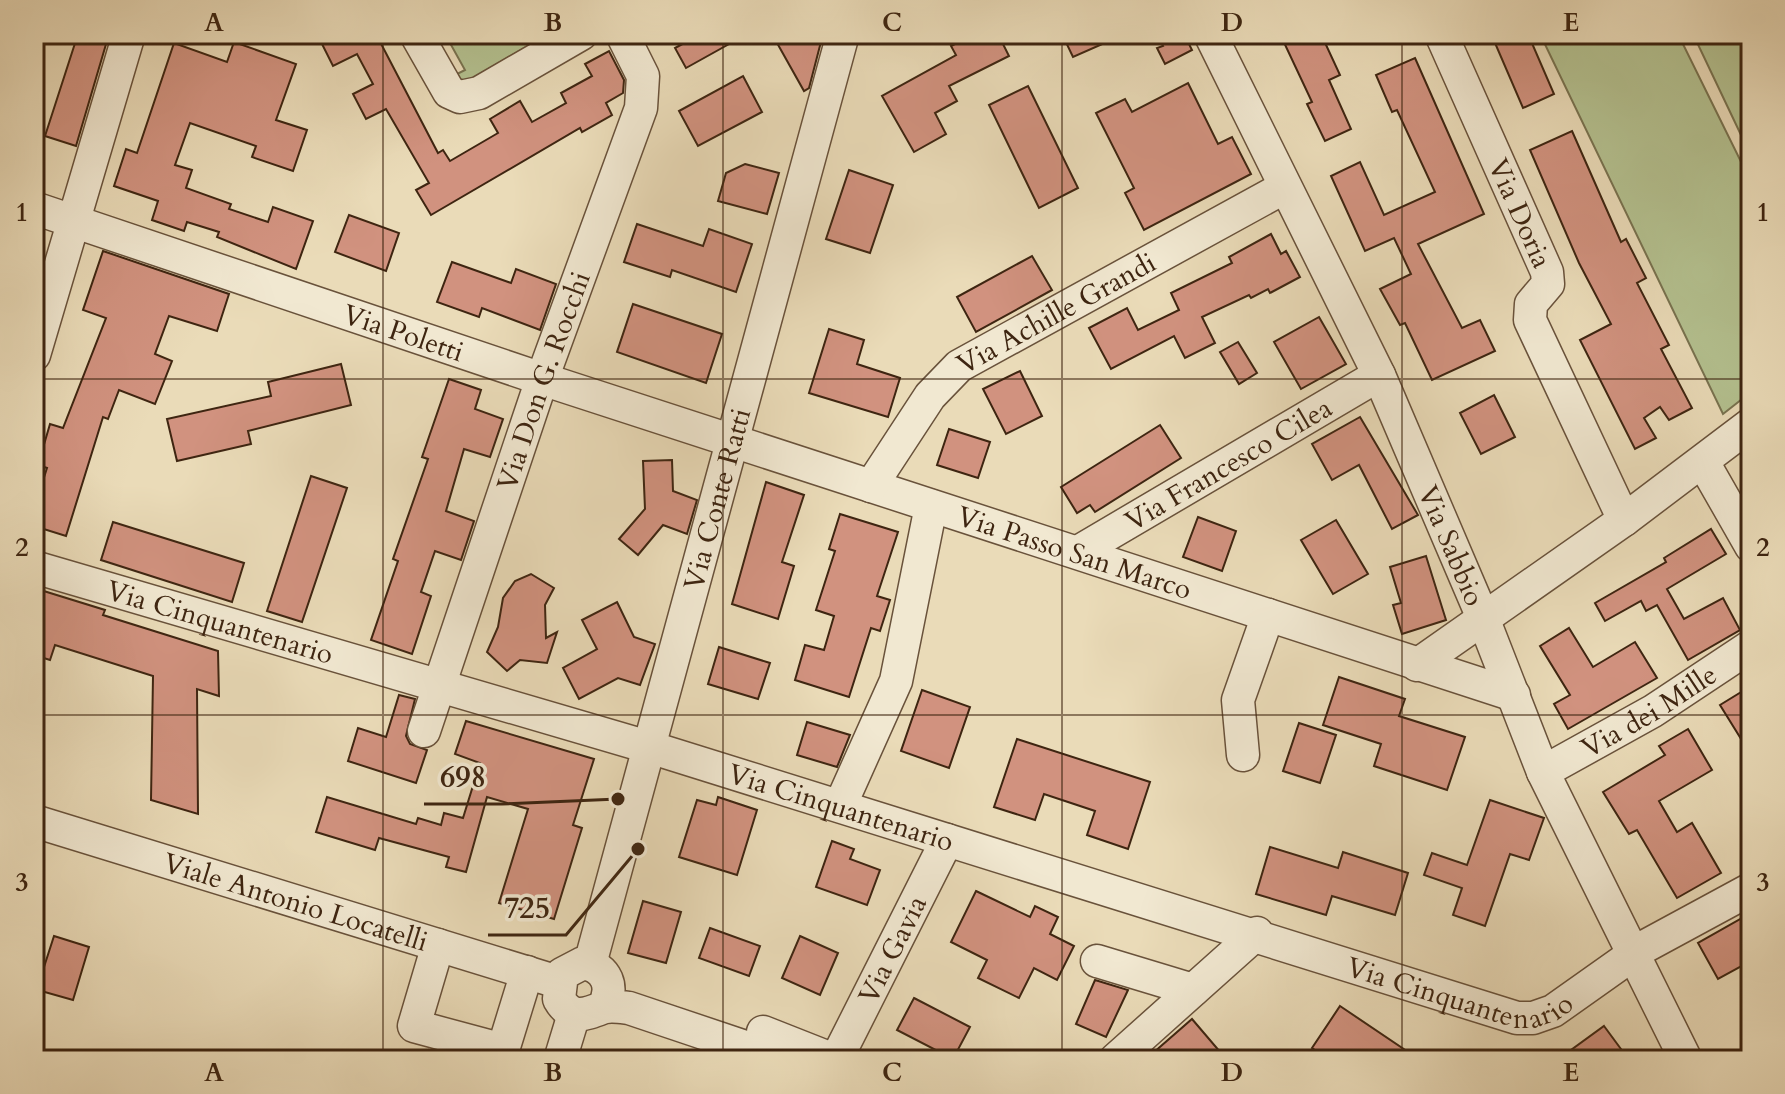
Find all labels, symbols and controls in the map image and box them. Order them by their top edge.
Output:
text: A [204,5,224,40]
text: B [544,5,562,40]
text: C [882,5,902,40]
text: D [1221,5,1243,40]
text: E [1563,5,1579,40]
street label: Via Doria [1479,153,1561,274]
text: 1 [15,195,29,230]
text: 1 [1756,195,1770,230]
street label: Via Achille Grandi [950,244,1163,384]
street label: Via Don G. Rocchi [488,266,600,495]
street label: Via Poletti [338,295,469,371]
street label: Via Francesco Cilea [1118,389,1339,540]
street label: Via Conte Ratti [675,404,760,594]
street label: Via Sabbio [1409,480,1494,612]
street label: Via Passo San Marco [952,497,1196,609]
text: 2 [15,530,29,565]
text: 2 [1756,530,1770,565]
street label: Via Cinquantenario [102,571,338,674]
street label: Via dei Mille [1574,656,1724,767]
callout: 698 [424,750,502,804]
street label: Via Cinquantenario [723,755,958,861]
text: 698 [440,757,486,798]
street label: Viale Antonio Locatelli [159,844,433,961]
text: 3 [15,865,29,900]
text: 3 [1756,865,1770,900]
callout: 725 [488,881,566,935]
text: 725 [504,888,550,929]
street label: Via Gavia [850,889,936,1010]
street label: Via Cinquantenario [1342,948,1581,1038]
text: A [204,1055,224,1090]
text: B [544,1055,562,1090]
text: C [882,1055,902,1090]
text: D [1221,1055,1243,1090]
text: E [1563,1055,1579,1090]

